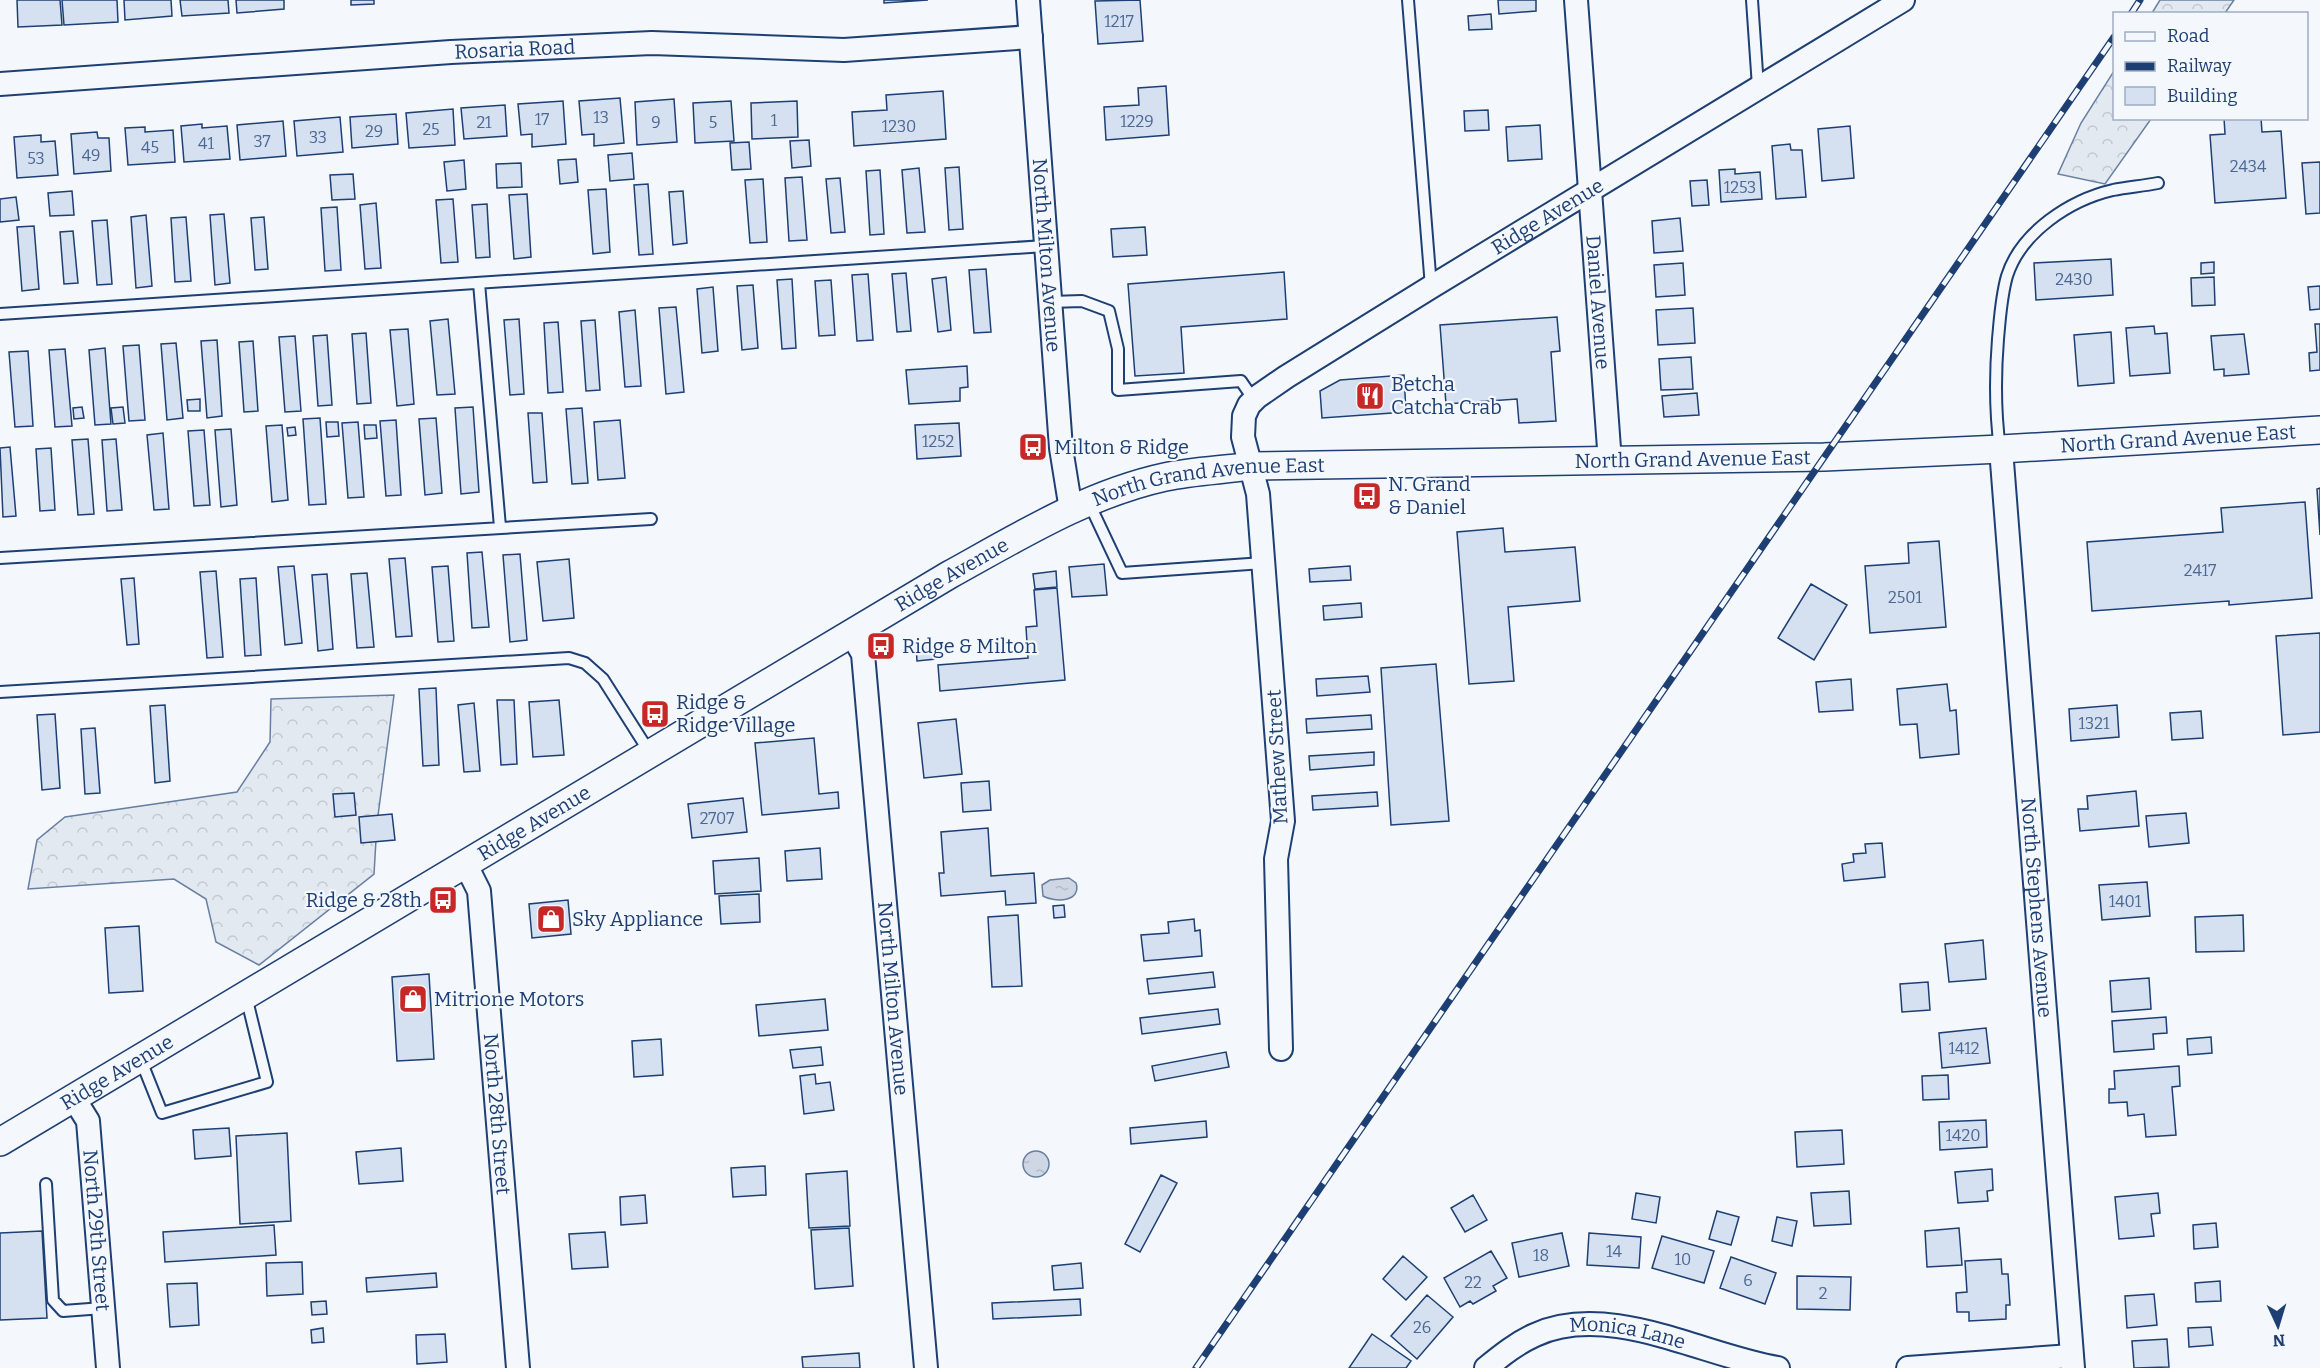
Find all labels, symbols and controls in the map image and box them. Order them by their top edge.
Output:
house number: 1217 [1104,12,1134,31]
legend [2113,12,2308,120]
text: Road [2167,25,2210,47]
street label: Rosaria Road [454,34,576,64]
text: Railway [2167,55,2232,77]
text: Building [2167,85,2238,107]
house number: 13 [593,108,609,127]
house number: 17 [535,110,549,129]
house number: 1 [771,111,778,130]
house number: 1229 [1120,112,1154,131]
house number: 21 [476,113,492,132]
house number: 9 [651,113,661,132]
house number: 5 [709,113,717,132]
house number: 1230 [882,117,916,136]
house number: 25 [422,120,440,139]
house number: 29 [365,122,383,141]
house number: 33 [309,128,327,147]
house number: 37 [253,132,271,151]
house number: 41 [198,134,214,153]
house number: 45 [141,138,159,157]
house number: 49 [82,146,100,165]
house number: 53 [27,149,45,168]
street label: North Milton Avenue [1028,157,1066,353]
house number: 2434 [2230,157,2267,176]
street label: Ridge Avenue [1487,173,1608,260]
house number: 1253 [1724,178,1756,197]
street label: Daniel Avenue [1581,234,1615,370]
house number: 2430 [2055,270,2093,289]
place label: Betcha Catcha Crab [1391,372,1502,419]
restaurant icon: Betcha Catcha Crab [1354,380,1386,412]
street label: North Grand Avenue East [2060,419,2297,457]
bus stop icon: Milton & Ridge [1017,431,1049,463]
house number: 1252 [922,432,954,451]
place label: Milton & Ridge [1054,435,1189,459]
street label: North Grand Avenue East [1574,445,1811,473]
street label: North Grand Avenue East [1089,453,1325,511]
place label: N. Grand & Daniel [1388,472,1471,519]
bus stop icon: N. Grand & Daniel [1351,480,1383,512]
street label: Ridge Avenue [890,532,1012,617]
house number: 2417 [2184,561,2216,580]
house number: 2501 [1888,588,1922,607]
bus stop icon: Ridge & Milton [865,630,897,662]
place label: Ridge & Milton [902,634,1037,658]
street label: Mathew Street [1261,689,1293,825]
place label: Ridge & Ridge Village [676,690,796,737]
bus stop icon: Ridge & Ridge Village [639,698,671,730]
house number: 1321 [2079,714,2110,733]
street label: Ridge Avenue [473,780,595,866]
street label: North Stephens Avenue [2016,797,2058,1019]
house number: 2707 [700,809,734,828]
bus stop icon: Ridge & 28th [427,884,459,916]
place label: Ridge & 28th [305,888,423,912]
house number: 1401 [2109,892,2142,911]
street label: North Milton Avenue [873,901,914,1096]
shop icon: Sky Appliance [535,903,567,935]
place label: Sky Appliance [572,907,703,931]
shop icon: Mitrione Motors [397,983,429,1015]
place label: Mitrione Motors [434,987,584,1011]
street label: Ridge Avenue [56,1029,177,1115]
street label: North 28th Street [479,1032,516,1196]
house number: 1412 [1948,1039,1980,1058]
house number: 1420 [1946,1126,1980,1145]
street label: North 29th Street [78,1149,115,1312]
house number: 14 [1606,1242,1623,1261]
house number: 18 [1533,1246,1549,1265]
house number: 10 [1675,1250,1691,1269]
house number: 6 [1743,1271,1753,1290]
house number: 22 [1464,1273,1482,1292]
house number: 2 [1819,1284,1827,1303]
north arrow [2248,1296,2308,1356]
street label: Monica Lane [1569,1312,1689,1354]
house number: 26 [1413,1318,1431,1337]
text: N [2272,1331,2286,1350]

